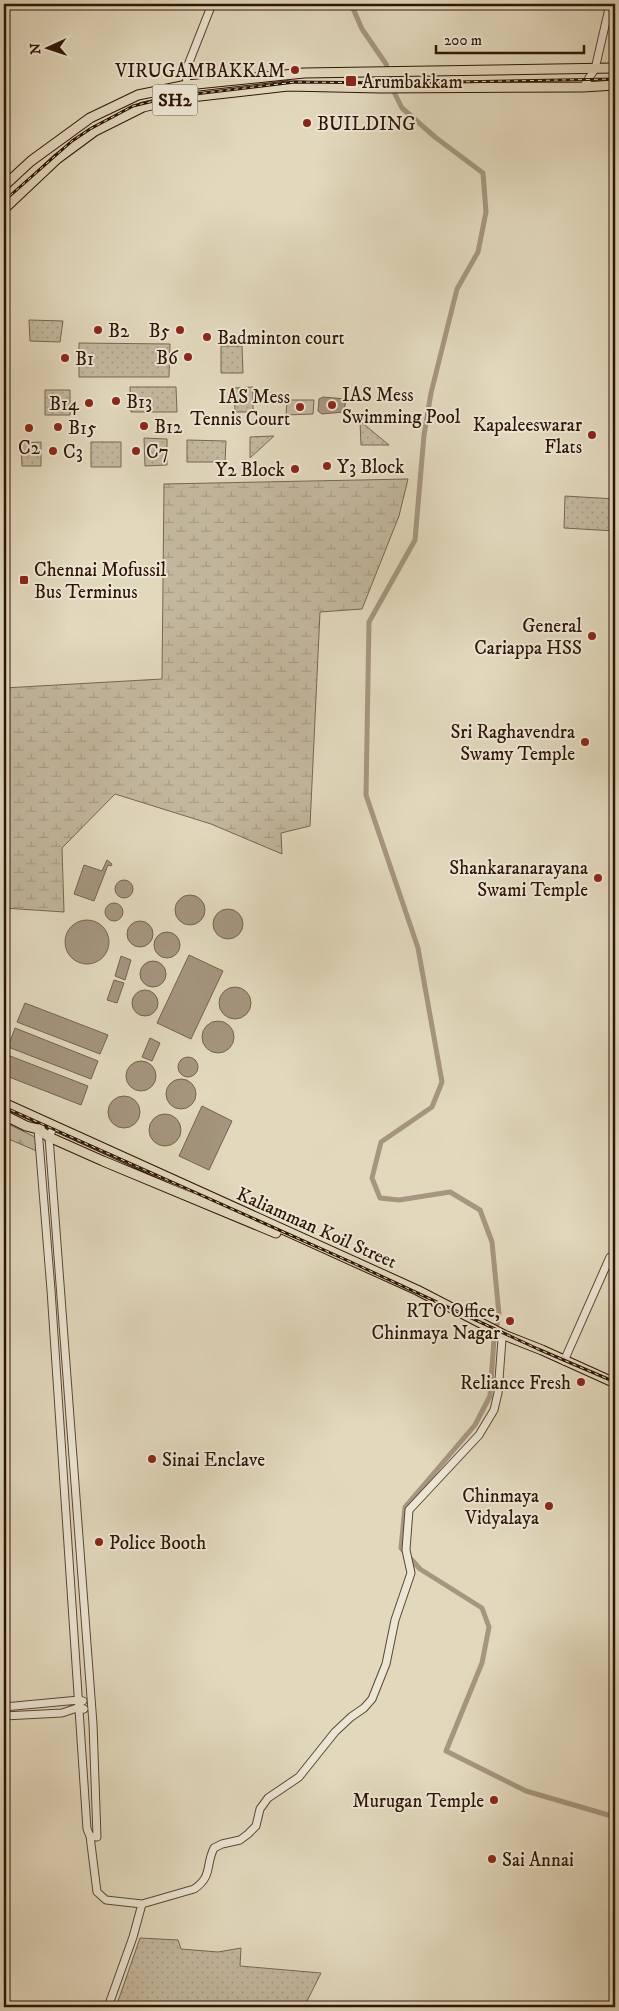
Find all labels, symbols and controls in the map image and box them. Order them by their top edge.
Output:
north arrow [22,22,72,72]
scale bar [436,22,584,54]
text: 200 m [444,31,482,50]
text: N [27,42,45,55]
place label: VIRUGAMBAKKAM [114,60,285,83]
marker: VIRUGAMBAKKAM [289,64,301,76]
place label: Arumbakkam [362,71,463,94]
marker: Arumbakkam [344,74,358,88]
road number: SH2 [152,84,198,116]
place label: BUILDING [317,113,416,136]
marker: BUILDING [301,117,313,129]
place label: B2 [108,320,130,343]
place label: B5 [149,320,171,343]
marker: B2 [92,324,104,336]
marker: B5 [174,324,186,336]
place label: Badminton court [217,327,345,350]
marker: Badminton court [201,331,213,343]
place label: B6 [156,347,179,370]
place label: B1 [75,348,94,371]
marker: B6 [182,351,194,363]
marker: B1 [59,352,71,364]
place label: IAS Mess Swimming Pool [342,384,461,429]
place label: IAS Mess Tennis Court [190,386,290,431]
place label: B13 [126,391,152,414]
place label: B14 [49,393,80,416]
marker: B13 [110,395,122,407]
marker: B14 [83,397,95,409]
marker: IAS Mess Swimming Pool [326,399,338,411]
marker: IAS Mess Tennis Court [294,401,306,413]
place label: Kapaleeswarar Flats [473,414,582,459]
place label: B12 [154,416,183,439]
place label: B15 [68,417,97,440]
marker: B12 [138,420,150,432]
marker: B15 [52,421,64,433]
marker: C2 [23,422,35,434]
marker: Kapaleeswarar Flats [586,429,598,441]
place label: C2 [18,437,41,460]
place label: C3 [63,441,83,464]
place label: C7 [146,441,169,464]
marker: C3 [47,445,59,457]
marker: C7 [130,445,142,457]
place label: Y3 Block [337,456,405,479]
place label: Y2 Block [215,459,286,482]
marker: Y3 Block [321,460,333,472]
marker: Y2 Block [289,463,301,475]
place label: Chennai Mofussil Bus Terminus [34,559,166,604]
marker: Chennai Mofussil Bus Terminus [18,574,30,586]
place label: General Cariappa HSS [474,615,582,660]
marker: General Cariappa HSS [586,630,598,642]
place label: Sri Raghavendra Swamy Temple [450,721,575,766]
marker: Sri Raghavendra Swamy Temple [579,736,591,748]
place label: Shankaranarayana Swami Temple [449,857,588,902]
marker: Shankaranarayana Swami Temple [592,872,604,884]
street label: Kaliamman Koil Street [233,1183,400,1274]
place label: RTO Office, Chinmaya Nagar [372,1300,500,1345]
marker: RTO Office, Chinmaya Nagar [504,1315,516,1327]
place label: Reliance Fresh [460,1372,571,1395]
marker: Reliance Fresh [575,1376,587,1388]
place label: Sinai Enclave [162,1449,265,1472]
marker: Sinai Enclave [146,1453,158,1465]
place label: Chinmaya Vidyalaya [462,1485,539,1530]
marker: Chinmaya Vidyalaya [543,1500,555,1512]
place label: Police Booth [109,1532,206,1555]
marker: Police Booth [93,1536,105,1548]
place label: Murugan Temple [353,1790,484,1813]
marker: Murugan Temple [488,1794,500,1806]
place label: Sai Annai [502,1849,574,1872]
marker: Sai Annai [486,1853,498,1865]

